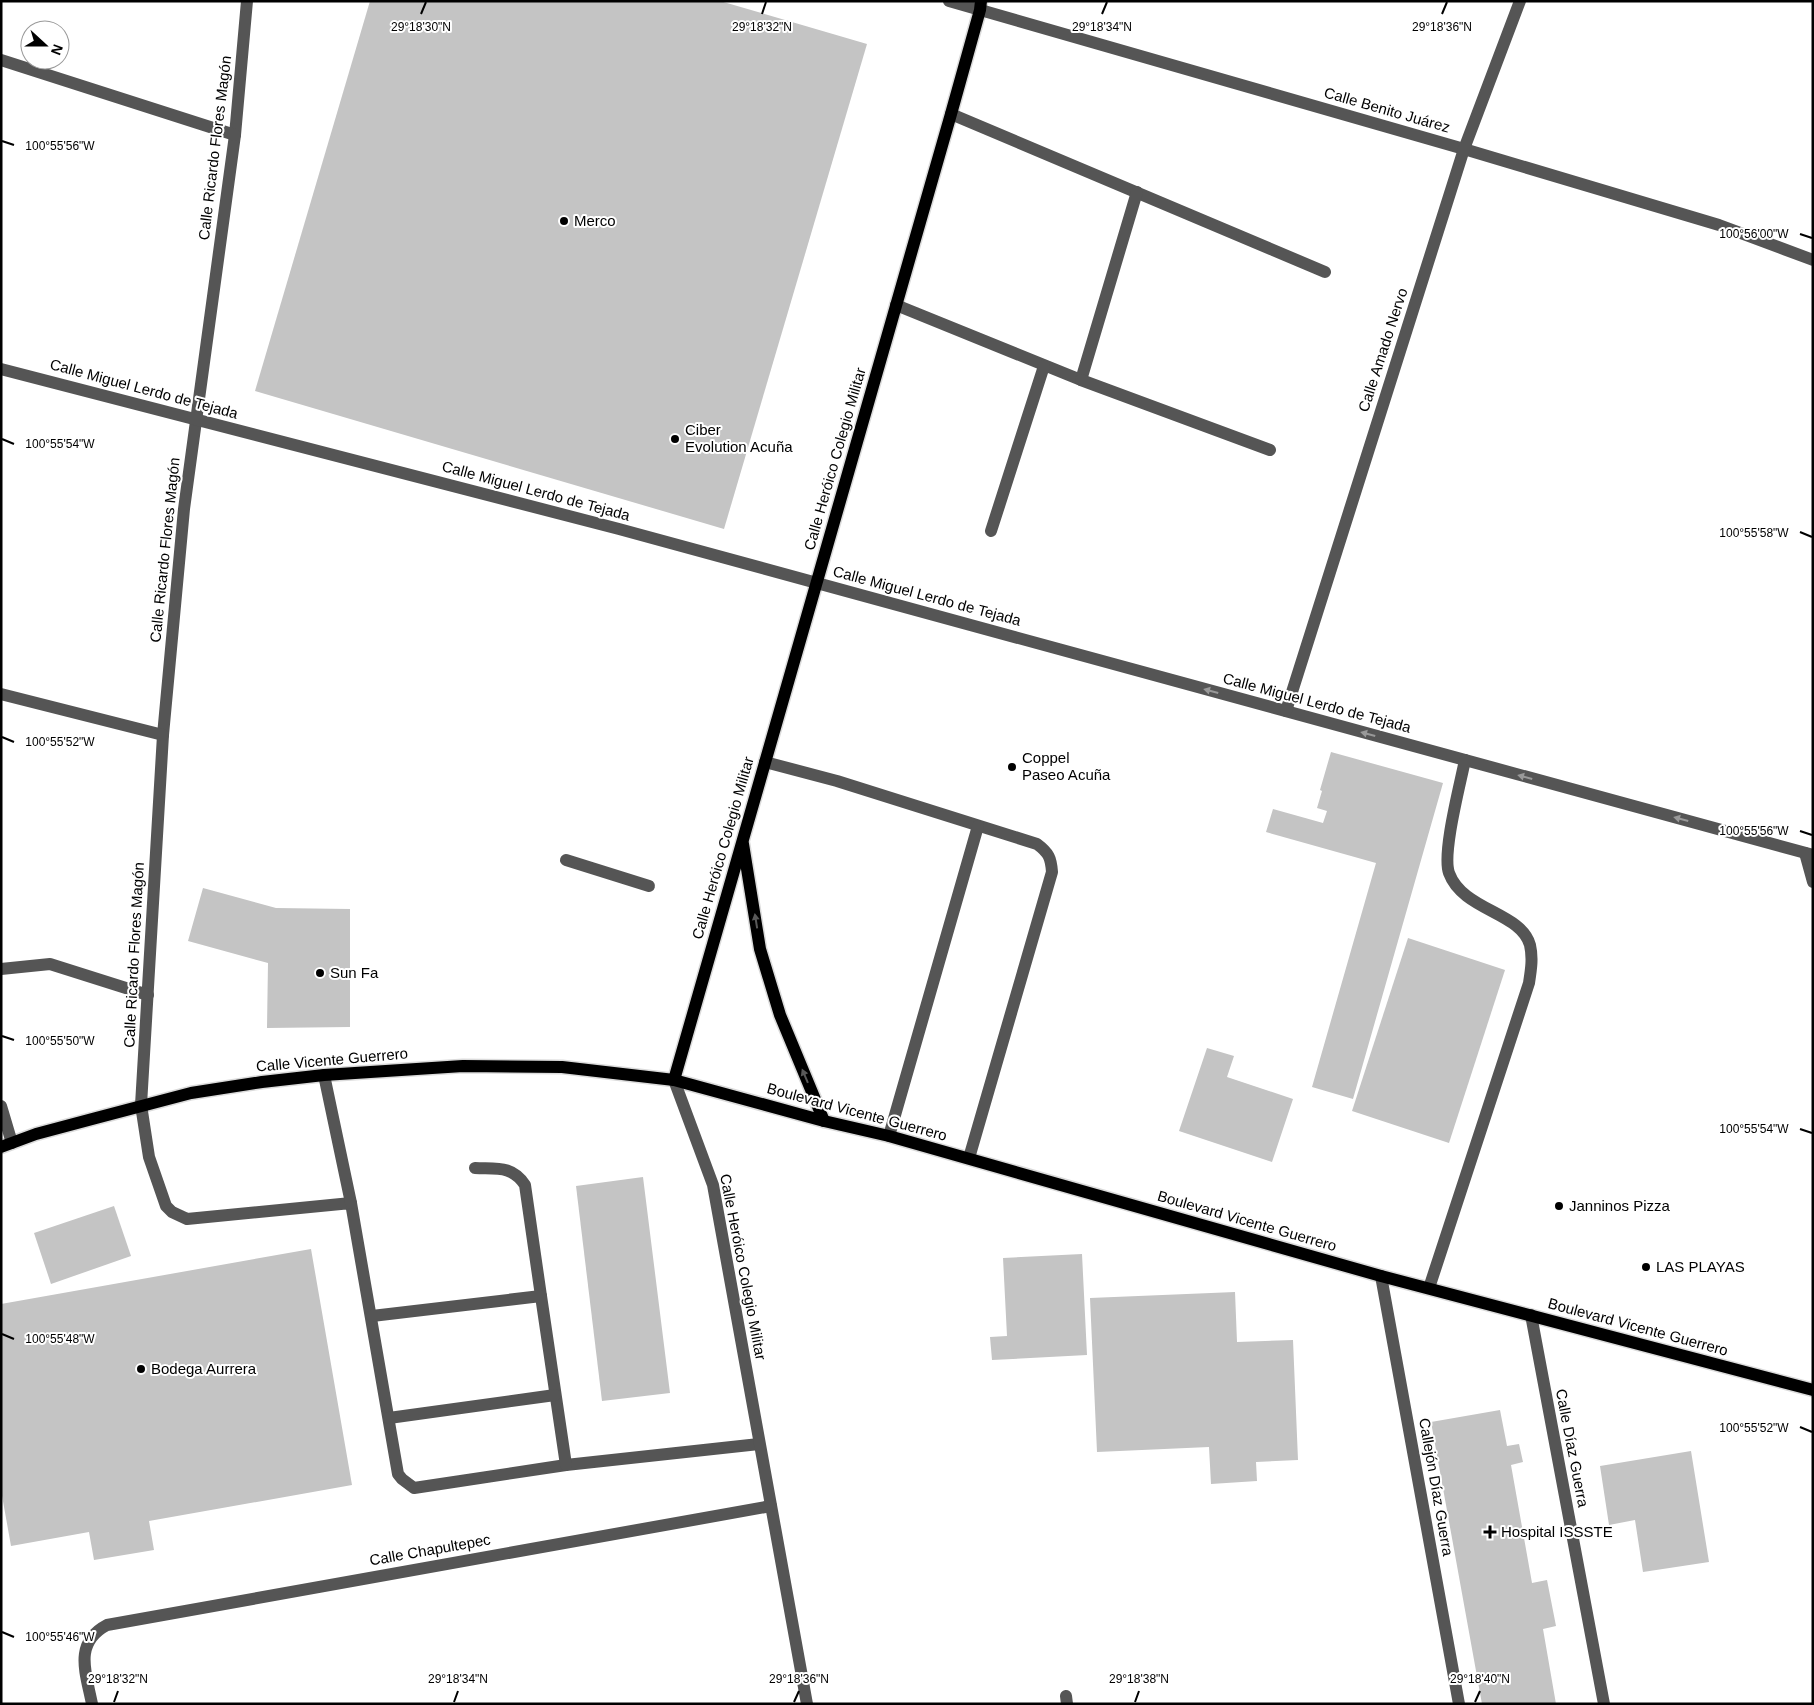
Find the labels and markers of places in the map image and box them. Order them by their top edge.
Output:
place label: Merco [574,212,616,229]
marker: Merco [558,215,570,227]
place label: Ciber Evolution Acuña [685,421,793,455]
marker: Ciber Evolution Acuña [669,433,681,445]
place label: Coppel Paseo Acuña [1022,749,1111,783]
marker: Coppel Paseo Acuña [1006,761,1018,773]
place label: Sun Fa [330,964,379,981]
marker: Sun Fa [314,967,326,979]
place label: Janninos Pizza [1569,1197,1671,1214]
marker: Janninos Pizza [1553,1200,1565,1212]
place label: LAS PLAYAS [1656,1258,1745,1275]
marker: LAS PLAYAS [1640,1261,1652,1273]
place label: Bodega Aurrera [151,1360,257,1377]
marker: Bodega Aurrera [135,1363,147,1375]
place label: Hospital ISSSTE [1501,1523,1613,1540]
marker: Hospital ISSSTE [1483,1525,1497,1539]

